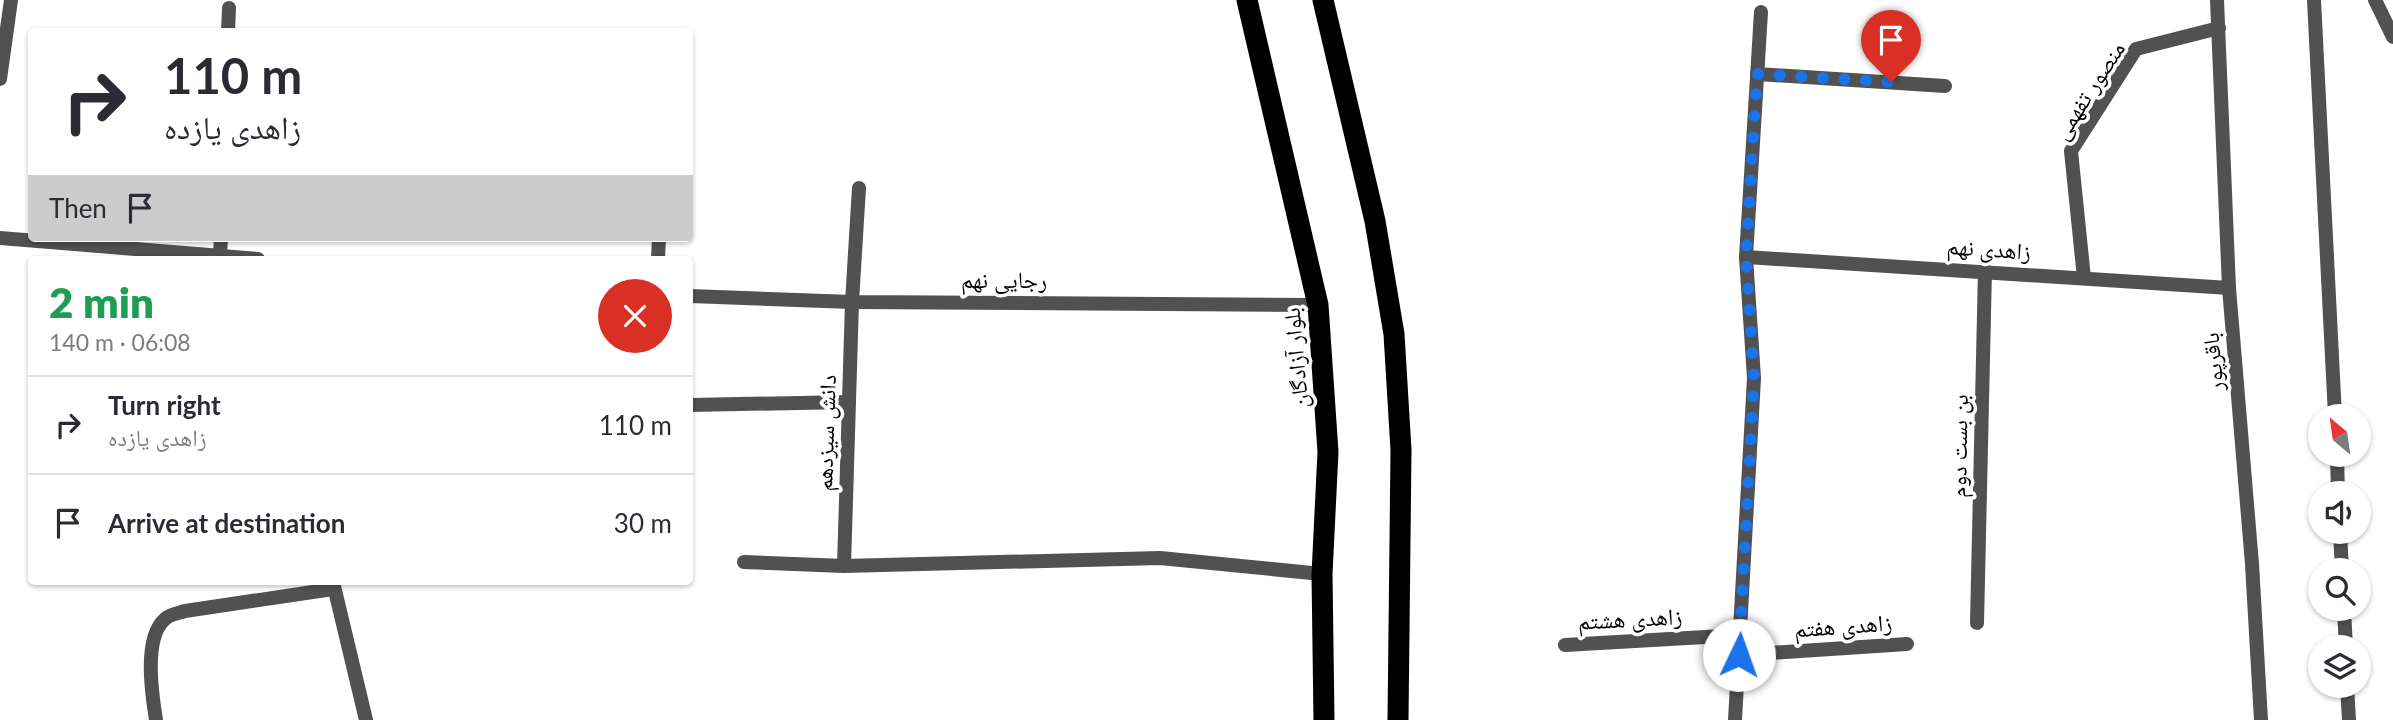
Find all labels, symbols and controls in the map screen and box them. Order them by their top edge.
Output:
pin [1861,10,1921,82]
icon: arrive [1872,21,1910,59]
street label: منصور تفهمی [2046,36,2131,145]
text: 110 m [164,46,302,104]
icon: right [49,56,140,147]
text: زاهدی یازده [164,107,301,146]
icon: arrive [121,189,159,227]
text: Then [49,192,107,224]
street label: زاهدی نهم [1946,231,2032,268]
street label: رجایی نهم [961,265,1047,296]
text: 2 min [49,277,154,327]
button: close [598,279,672,353]
street label: بلوار آزادگان [1277,306,1314,410]
text: 140 m · 06:08 [49,328,191,356]
street label: باقرپور [2195,331,2230,393]
street label: دانش سیزدهم [809,374,844,492]
text: Turn right [108,389,221,421]
street label: بن بست دوم [1943,394,1976,498]
north arrow [2308,404,2371,467]
map controls [2308,404,2371,698]
icon: right [49,406,87,444]
text: 110 m [599,409,672,441]
text: زاهدی یازده [108,423,207,451]
button: sound [2308,481,2371,544]
icon: arrive [49,504,87,542]
text: Arrive at destination [108,507,345,539]
text: 30 m [614,507,672,539]
button: search [2308,558,2371,621]
street label: زاهدی هشتم [1577,601,1683,638]
street label: زاهدی هفتم [1793,608,1893,645]
position arrow [1702,618,1776,692]
button: layers [2308,635,2371,698]

